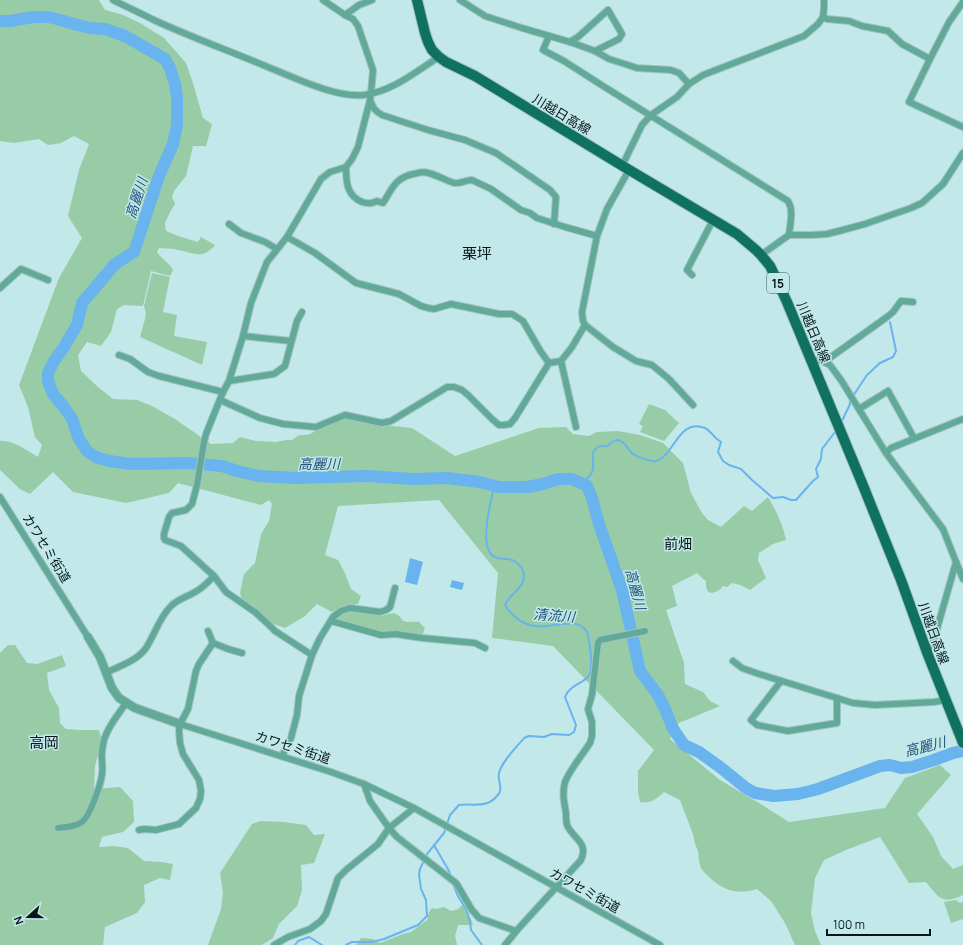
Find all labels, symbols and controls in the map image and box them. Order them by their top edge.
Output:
street label: 川越日高線 [530,90,594,138]
water label: 高麗川 [120,173,152,221]
district label: 栗坪 [462,243,492,264]
road number: 15 [767,273,789,293]
street label: 川越日高線 [793,299,835,365]
water label: 高麗川 [298,454,342,473]
street label: カワセミ街道 [19,510,75,586]
district label: 前畑 [664,534,692,553]
water label: 高麗川 [621,566,651,614]
street label: 川越日高線 [914,599,954,667]
water label: 清流川 [532,604,578,626]
street label: カワセミ街道 [253,726,333,768]
water label: 高麗川 [902,731,950,760]
district label: 高岡 [29,732,59,753]
street label: カワセミ街道 [547,863,623,917]
north arrow [8,897,48,937]
scale bar [827,911,930,937]
text: N [10,914,27,927]
text: 100 m [833,916,865,933]

